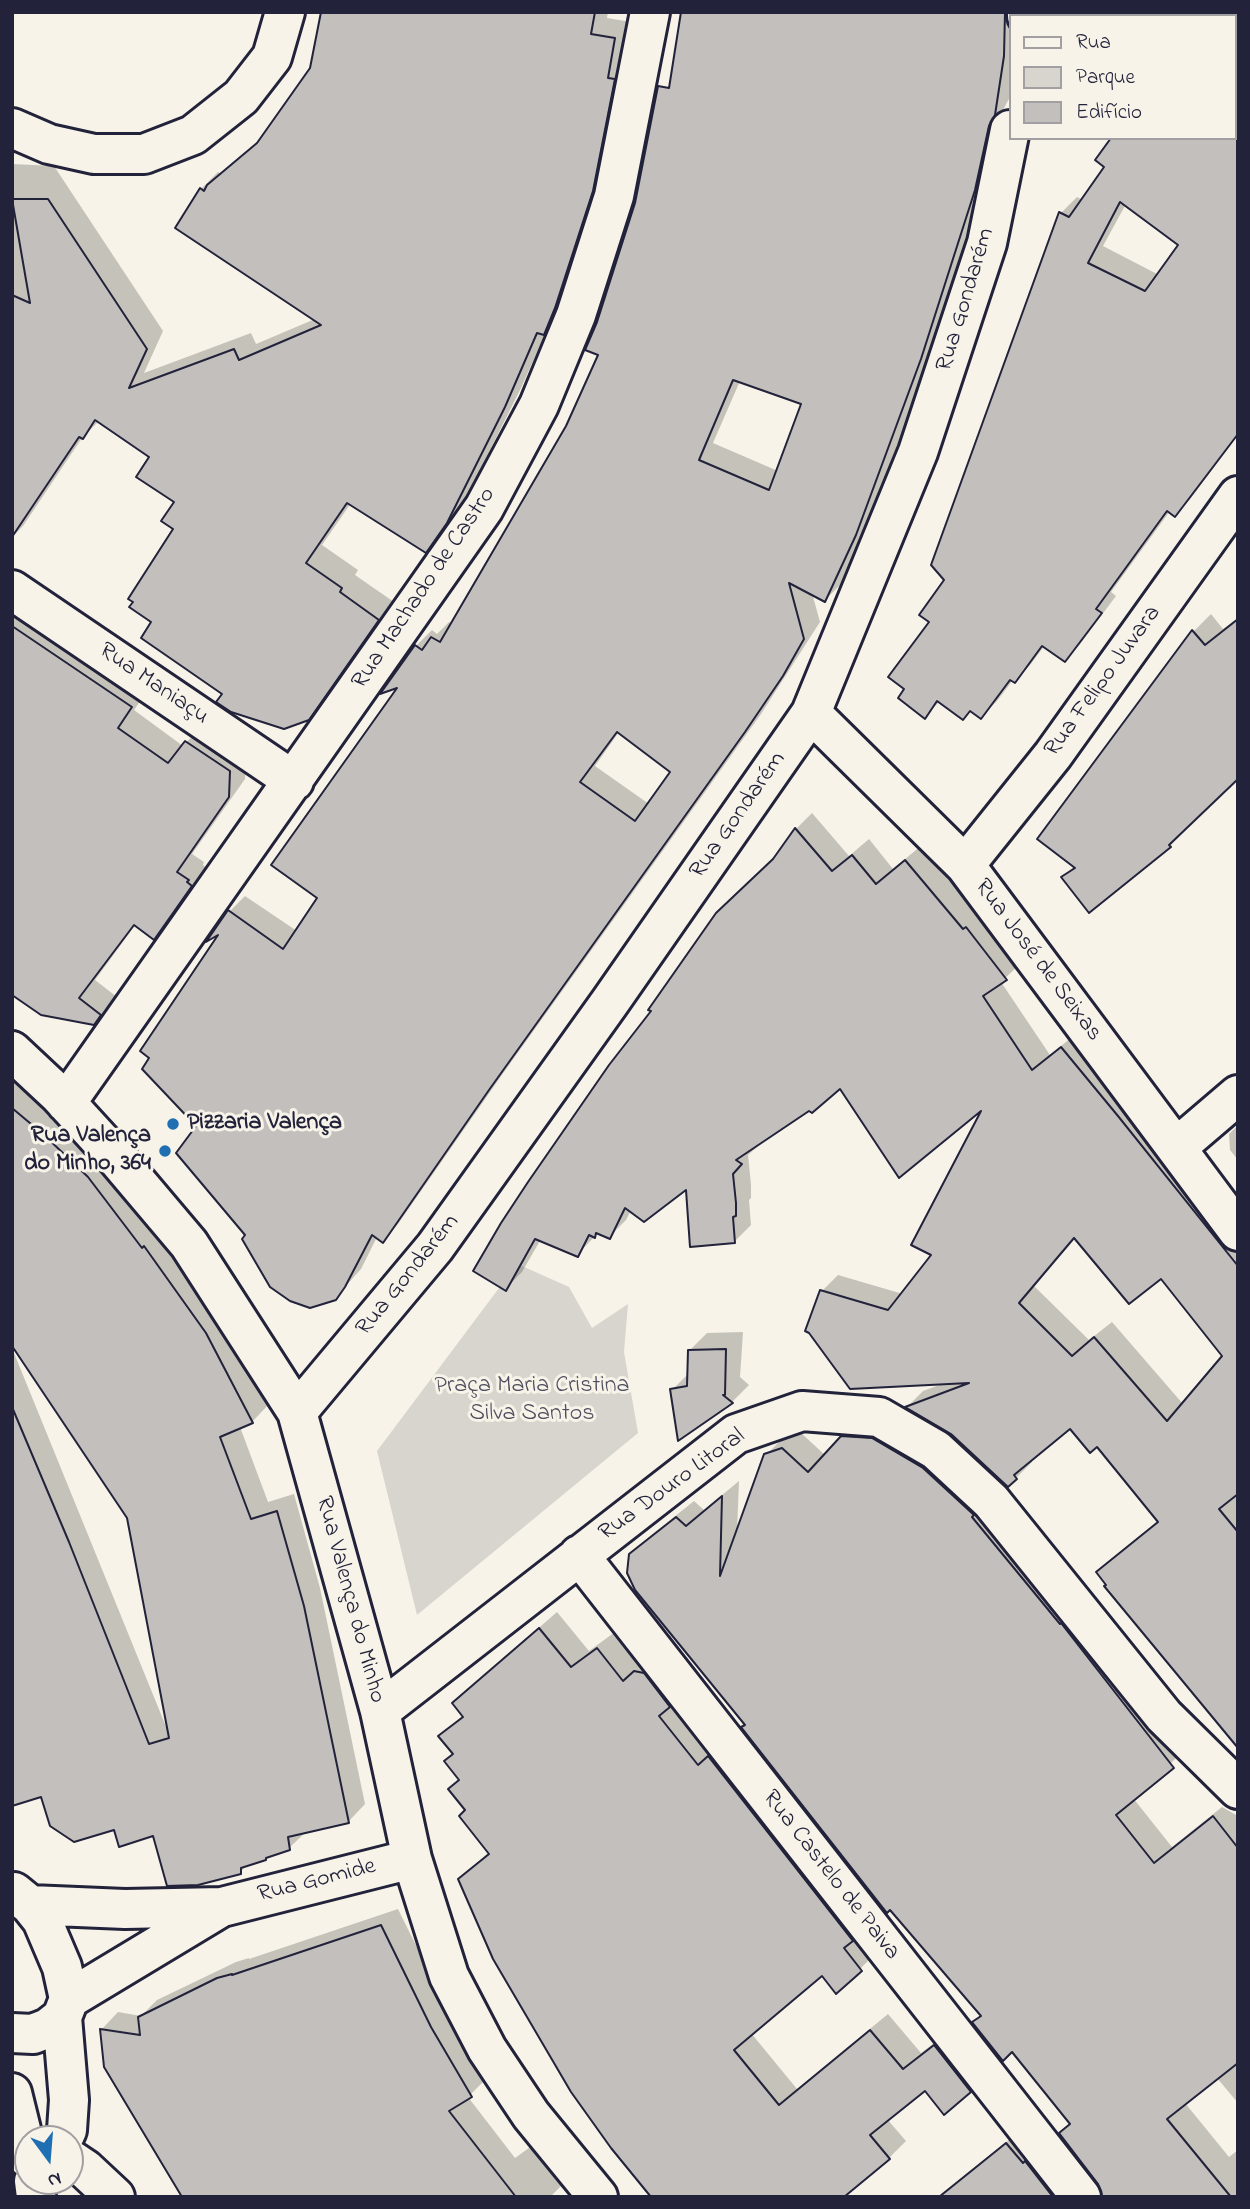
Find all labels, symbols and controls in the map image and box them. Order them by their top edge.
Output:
legend [1009,14,1236,140]
text: Rua [1076,28,1111,58]
text: Parque [1076,63,1135,93]
text: Edifício [1076,98,1142,128]
street label: Rua Gondarém [932,225,1002,375]
street label: Rua Machado de Castro [347,483,503,695]
street label: Rua Felipo Juvara [1039,601,1169,763]
street label: Rua Maniaçu [92,638,214,732]
street label: Rua Gondarém [685,747,793,885]
street label: Rua José de Seixas [967,874,1107,1048]
place label: Pizzaria Valença [187,1110,342,1138]
marker: Pizzaria Valença [165,1116,181,1132]
place label: Rua Valença do Minho, 364 [24,1123,151,1179]
marker: Rua Valença do Minho, 364 [157,1143,173,1159]
street label: Rua Gondarém [351,1209,467,1343]
park label: Praça Maria Cristina Silva Santos [434,1373,630,1429]
street label: Rua Douro Litoral [594,1423,752,1549]
street label: Rua Valença do Minho [308,1493,390,1707]
street label: Rua Castelo de Paiva [755,1785,905,1967]
street label: Rua Gomide [255,1853,379,1911]
north arrow [14,2125,84,2195]
text: N [44,2164,64,2193]

